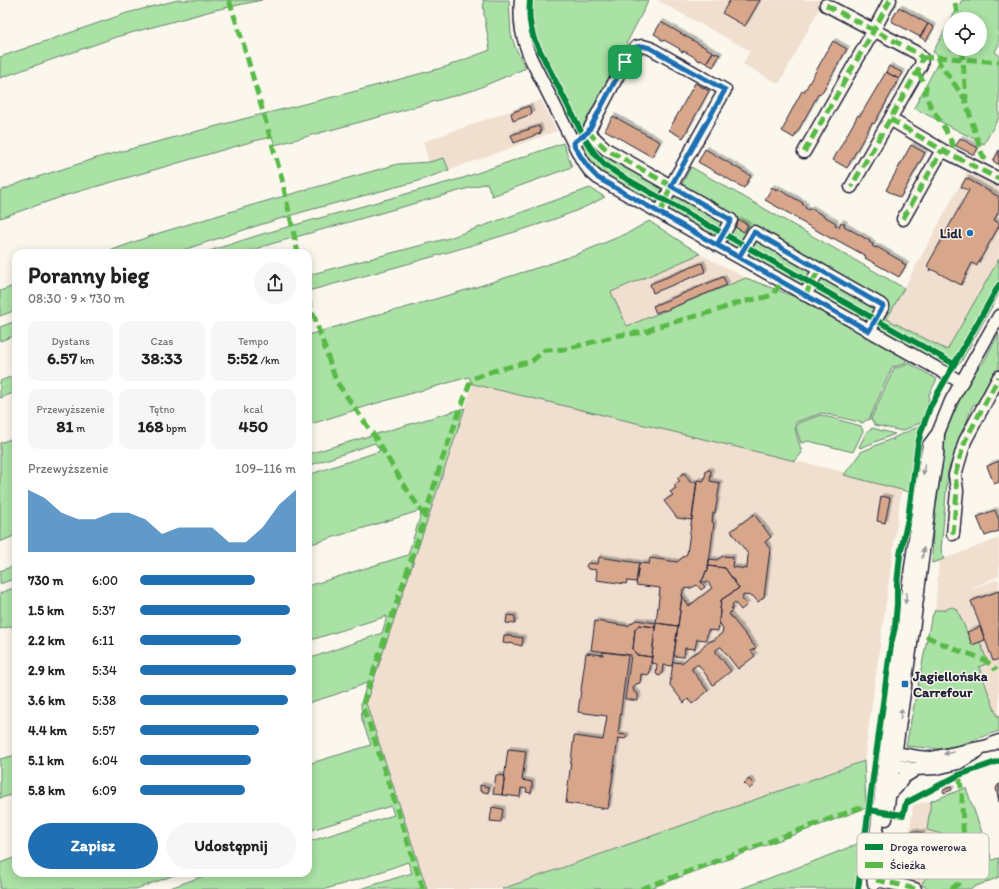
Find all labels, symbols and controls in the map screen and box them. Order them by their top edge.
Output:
map controls [943,12,987,56]
button: locate [943,12,987,56]
pin [608,45,642,79]
icon: arrive [614,51,636,73]
place label: Lidl [940,225,963,242]
marker: Lidl [965,228,975,238]
text: Poranny bieg [28,262,149,289]
button: share [254,262,296,304]
text: 08:30 · 9 × 730 m [28,291,125,306]
text: Dystans [52,335,90,348]
text: Czas [151,335,173,348]
text: Tempo [238,335,269,348]
text: 6.57 [47,348,77,368]
text: 38:33 [141,348,183,368]
text: 5:52 [227,348,258,368]
text: km [77,354,94,367]
text: /km [258,354,280,367]
text: Przewyższenie [37,403,105,416]
text: Tętno [149,403,175,416]
text: kcal [244,403,263,416]
text: 81 [56,416,73,436]
text: 168 [137,416,164,436]
text: 450 [239,416,268,436]
text: m [73,422,85,435]
text: bpm [164,422,187,435]
text: Przewyższenie [28,461,109,476]
text: 109–116 m [235,461,296,476]
one-way arrow [921,463,927,475]
one-way arrow [920,547,926,559]
text: 730 m [28,573,63,588]
text: 6:00 [92,573,118,588]
one-way arrow [903,592,909,604]
text: 1.5 km [28,603,64,618]
text: 5:37 [92,603,116,618]
text: 2.2 km [28,633,65,648]
text: 6:11 [92,633,114,648]
text: 2.9 km [28,663,65,678]
text: 5:34 [92,663,117,678]
place label: Jagiellońska Carrefour [912,668,988,701]
marker: Jagiellońska Carrefour [900,679,910,689]
text: 3.6 km [28,693,65,708]
text: 5:38 [92,693,116,708]
one-way arrow [898,708,904,720]
text: 4.4 km [28,723,67,738]
text: 5:57 [92,723,115,738]
one-way arrow [943,751,956,757]
text: 5.1 km [28,753,64,768]
text: 6:04 [92,753,118,768]
text: 5.8 km [28,783,65,798]
text: 6:09 [92,783,117,798]
button: Zapisz [28,823,158,869]
button: Udostępnij [166,823,296,869]
legend [857,833,989,879]
text: Droga rowerowa [890,841,967,854]
text: Ścieżka [890,859,926,872]

